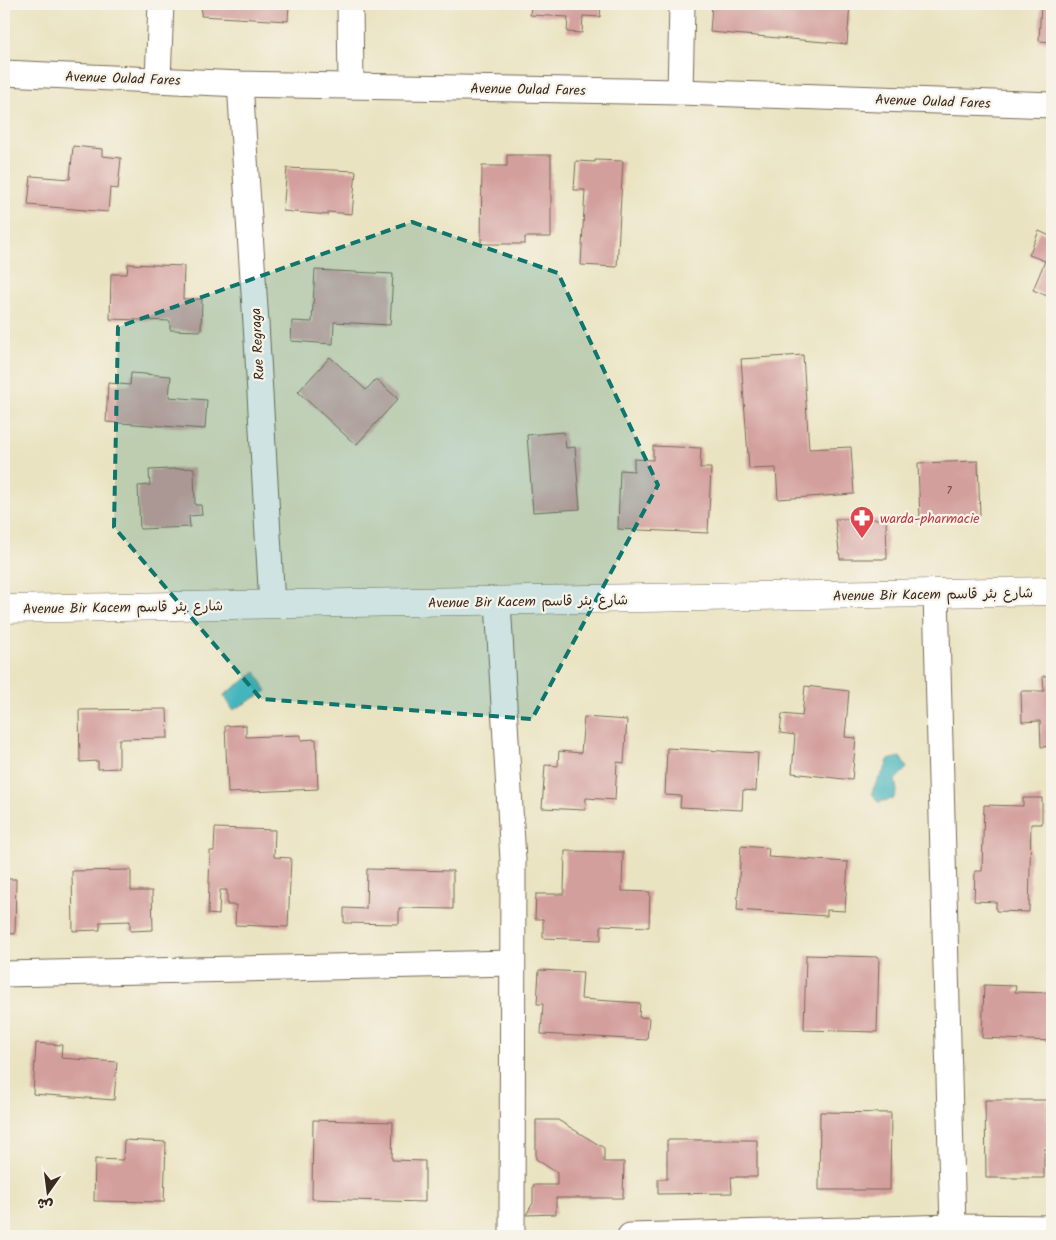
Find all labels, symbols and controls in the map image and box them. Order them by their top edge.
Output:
street label: Avenue Oulad Fares [65,66,181,92]
street label: Avenue Oulad Fares [470,78,586,102]
street label: Avenue Oulad Fares [875,89,991,115]
street label: Rue Regraga [245,307,271,381]
house number: 7 [946,482,952,500]
pharmacy icon: warda-pharmacie [849,505,875,539]
place label: warda-pharmacie [880,508,980,530]
street label: Avenue Bir Kacem شارع بئر قاسم [833,582,1033,608]
street label: Avenue Bir Kacem شارع بئر قاسم [428,589,628,615]
street label: Avenue Bir Kacem شارع بئر قاسم [23,595,223,621]
north arrow [22,1168,72,1218]
text: ش [35,1191,55,1216]

